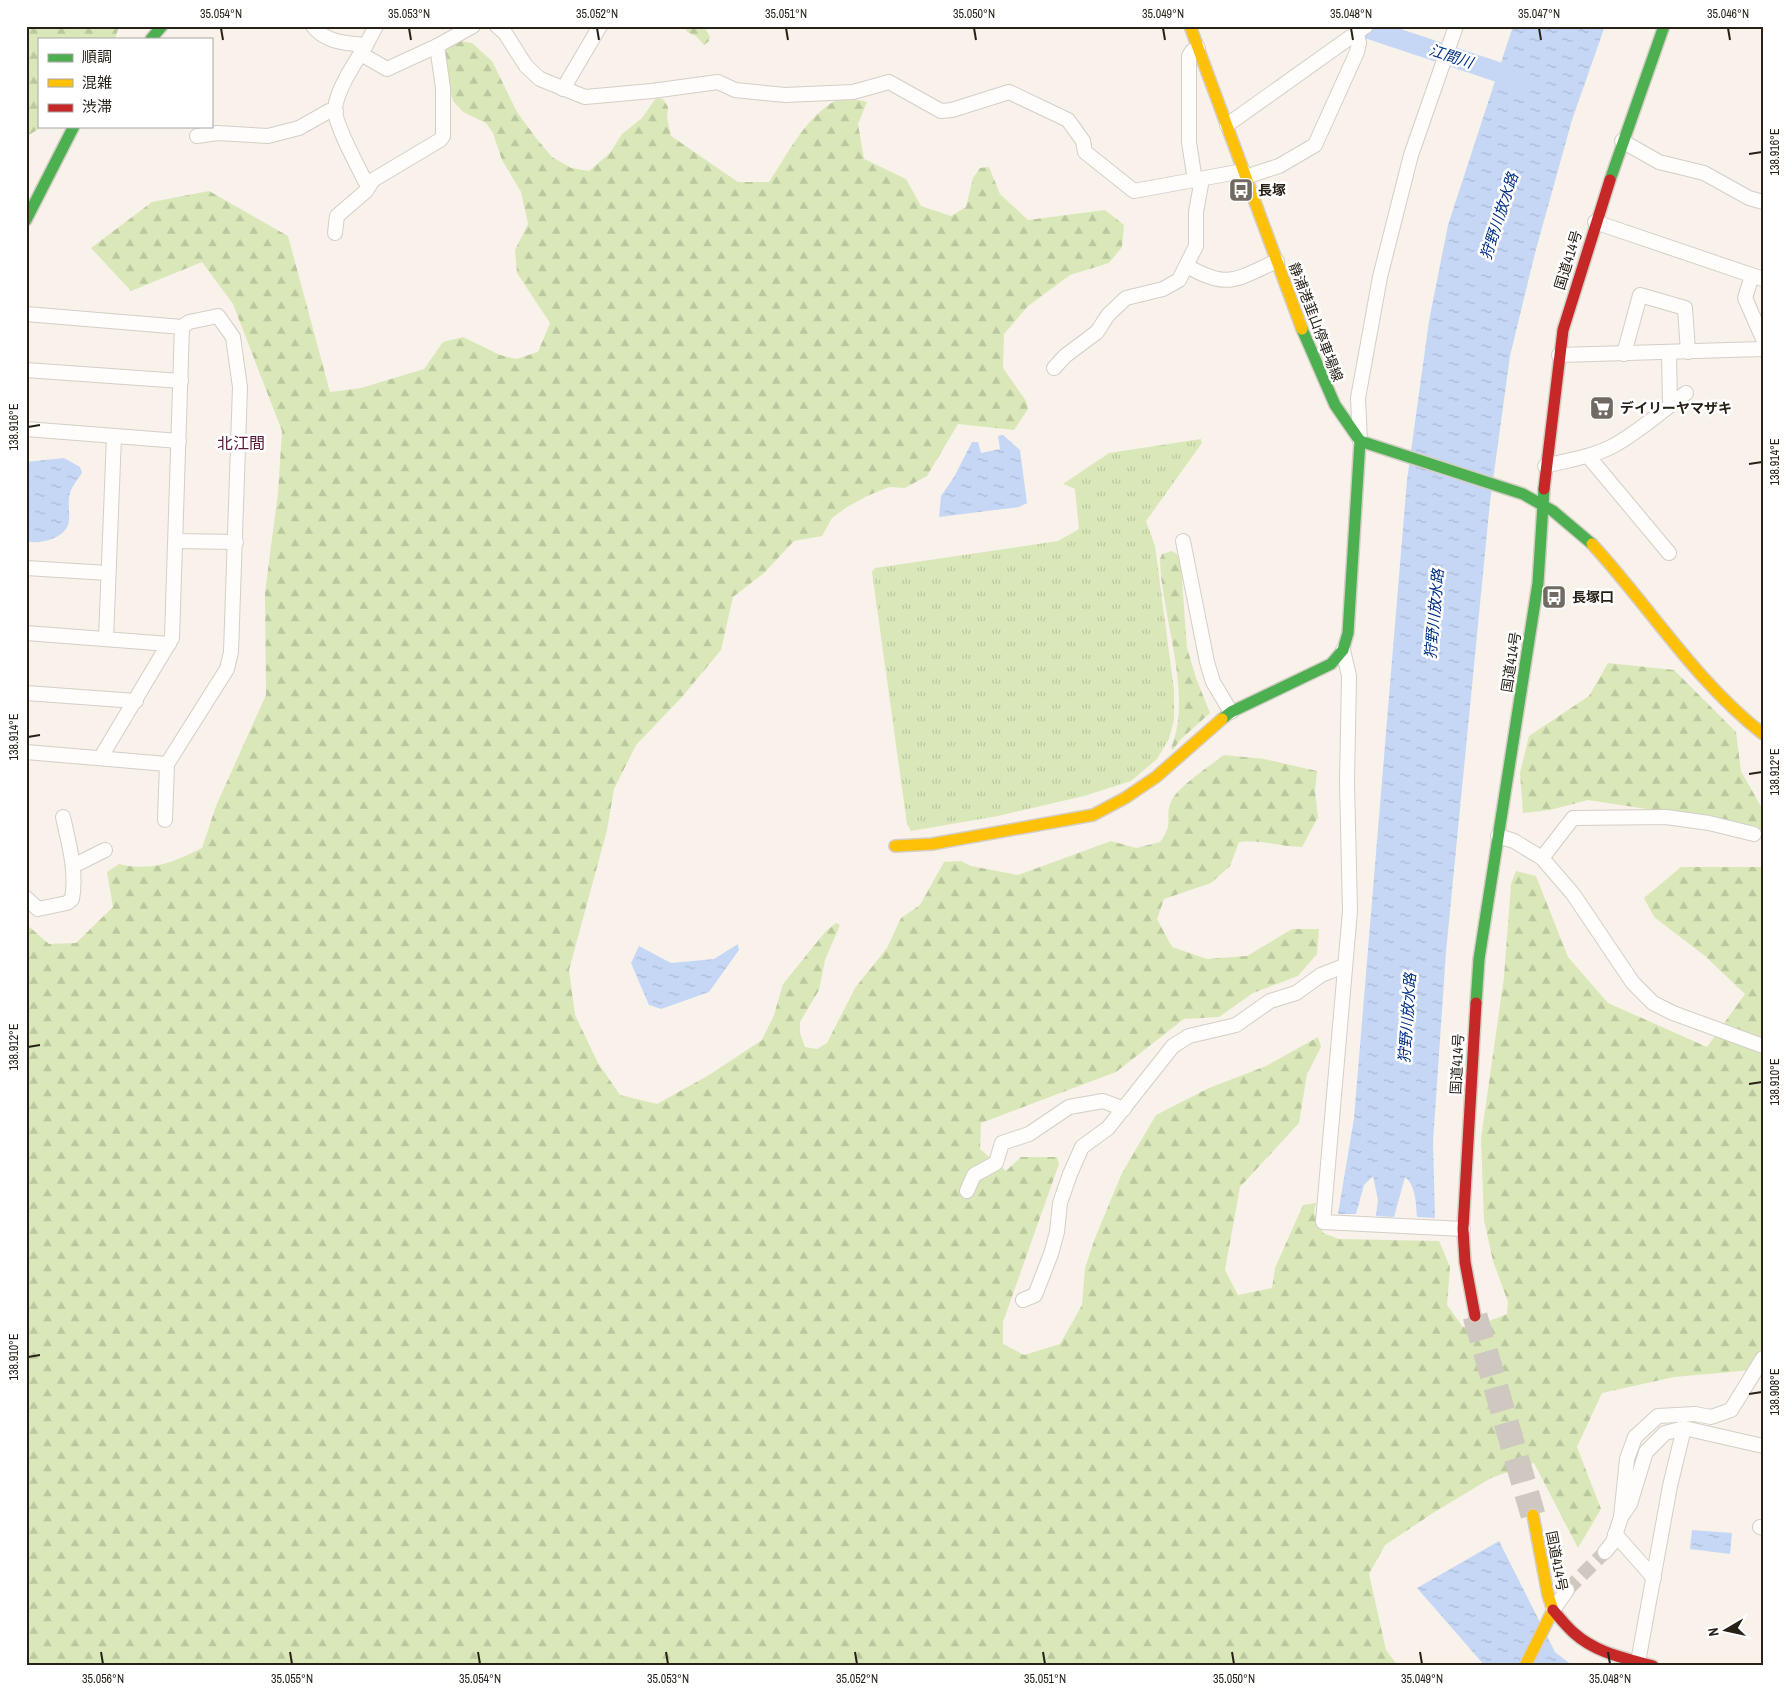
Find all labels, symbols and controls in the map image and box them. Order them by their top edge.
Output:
text: 35.054°N [200,6,242,22]
text: 35.053°N [388,6,430,22]
text: 35.052°N [576,6,618,22]
text: 35.051°N [765,6,807,22]
text: 35.050°N [953,6,995,22]
text: 35.049°N [1142,6,1184,22]
text: 35.048°N [1330,6,1372,22]
text: 35.047°N [1518,6,1560,22]
text: 35.046°N [1707,6,1749,22]
legend [38,38,212,128]
water label: 江間川 [1426,39,1478,74]
text: 順調 [82,46,112,67]
text: 混雑 [82,72,112,93]
text: 渋滞 [82,96,112,117]
text: 138.916°E [1767,129,1783,175]
water label: 狩野川放水路 [1475,168,1524,262]
bus stop icon: 長塚 [1228,177,1254,203]
place label: 長塚 [1258,181,1286,199]
street label: 国道414号 [1550,228,1586,292]
street label: 静浦港韮山停車場線 [1285,260,1347,384]
supermarket icon: デイリーヤマザキ [1589,395,1615,421]
place label: デイリーヤマザキ [1620,399,1732,417]
text: 138.916°E [6,404,22,450]
district label: 北江間 [217,432,265,454]
text: 138.914°E [1767,439,1783,485]
water label: 狩野川放水路 [1420,566,1449,660]
bus stop icon: 長塚口 [1541,584,1567,610]
place label: 長塚口 [1572,588,1614,606]
street label: 国道414号 [1497,630,1525,694]
text: 138.914°E [6,714,22,760]
text: 138.912°E [1767,749,1783,795]
water label: 狩野川放水路 [1393,970,1421,1064]
text: 138.912°E [6,1024,22,1070]
street label: 国道414号 [1446,1033,1468,1095]
text: 138.910°E [1767,1059,1783,1105]
text: 138.910°E [6,1334,22,1380]
text: 138.908°E [1767,1369,1783,1415]
street label: 国道414号 [1542,1529,1572,1593]
north arrow [1702,1604,1752,1654]
text: N [1704,1627,1723,1638]
text: 35.056°N [82,1671,124,1687]
text: 35.055°N [271,1671,313,1687]
text: 35.054°N [459,1671,501,1687]
text: 35.053°N [647,1671,689,1687]
text: 35.052°N [836,1671,878,1687]
text: 35.051°N [1024,1671,1066,1687]
text: 35.050°N [1213,1671,1255,1687]
text: 35.049°N [1401,1671,1443,1687]
text: 35.048°N [1589,1671,1631,1687]

